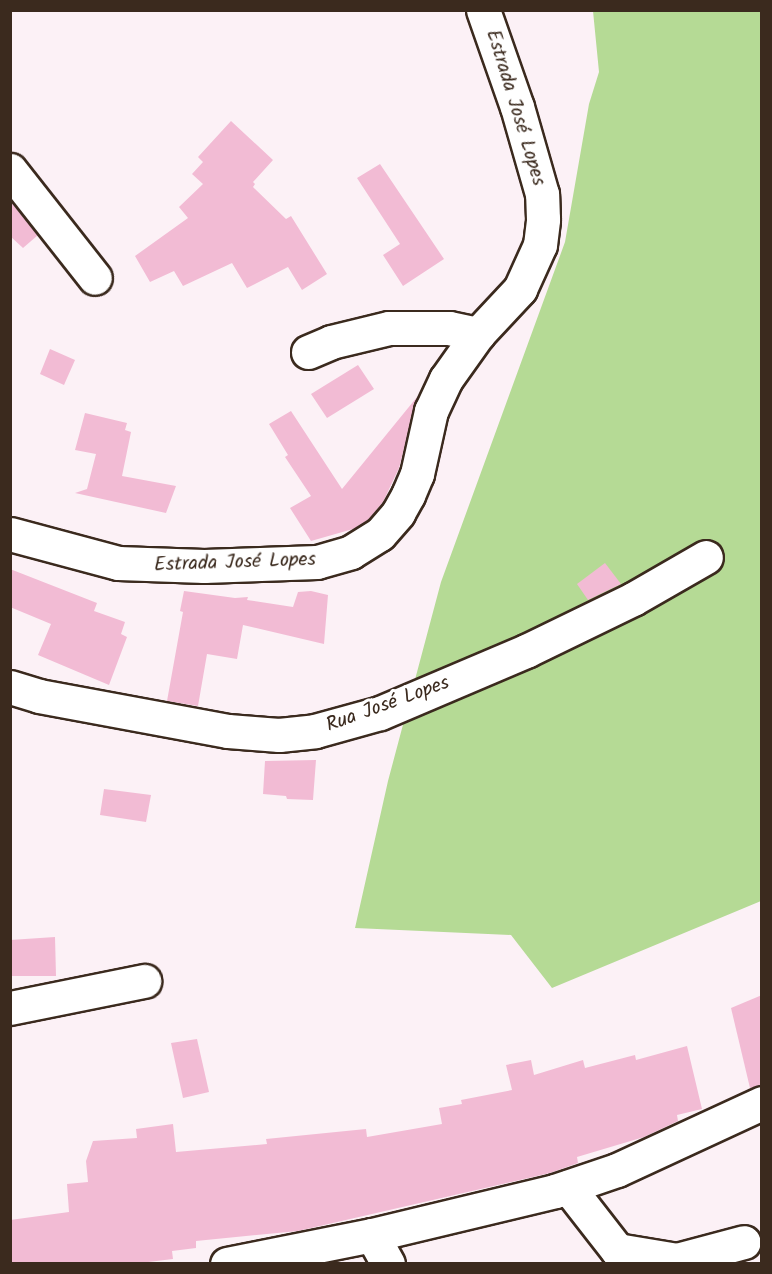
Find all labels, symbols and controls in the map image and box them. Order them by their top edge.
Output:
street label: Estrada José Lopes [480,27,550,189]
street label: Estrada José Lopes [154,548,316,578]
street label: Rua José Lopes [323,672,453,738]

